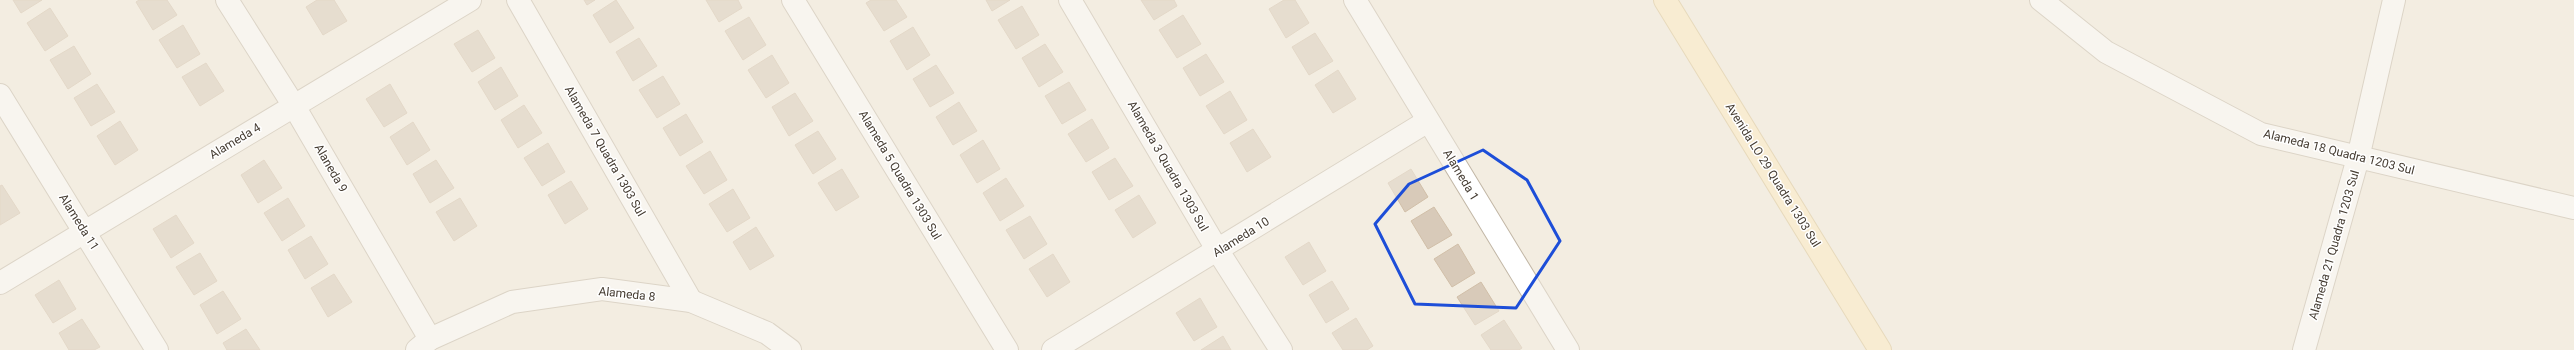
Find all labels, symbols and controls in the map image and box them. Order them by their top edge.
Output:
street label: Alameda 7 Quadra 1303 Sul [562,83,648,219]
street label: Alameda 3 Quadra 1303 Sul [1125,98,1211,234]
street label: Avenida LO 29 Quadra 1303 Sul [1723,100,1823,250]
street label: Alameda 5 Quadra 1303 Sul [856,108,944,242]
street label: Alameda 4 [207,120,263,162]
street label: Alameda 18 Quadra 1203 Sul [2262,126,2416,178]
street label: Alaneda 9 [312,141,350,195]
street label: Alameda 1 [1440,147,1482,203]
street label: Alameda 21 Quadra 1203 Sul [2306,169,2362,321]
street label: Alameda 11 [56,191,102,253]
street label: Alameda 10 [1210,214,1272,260]
street label: Alameda 8 [598,284,656,304]

